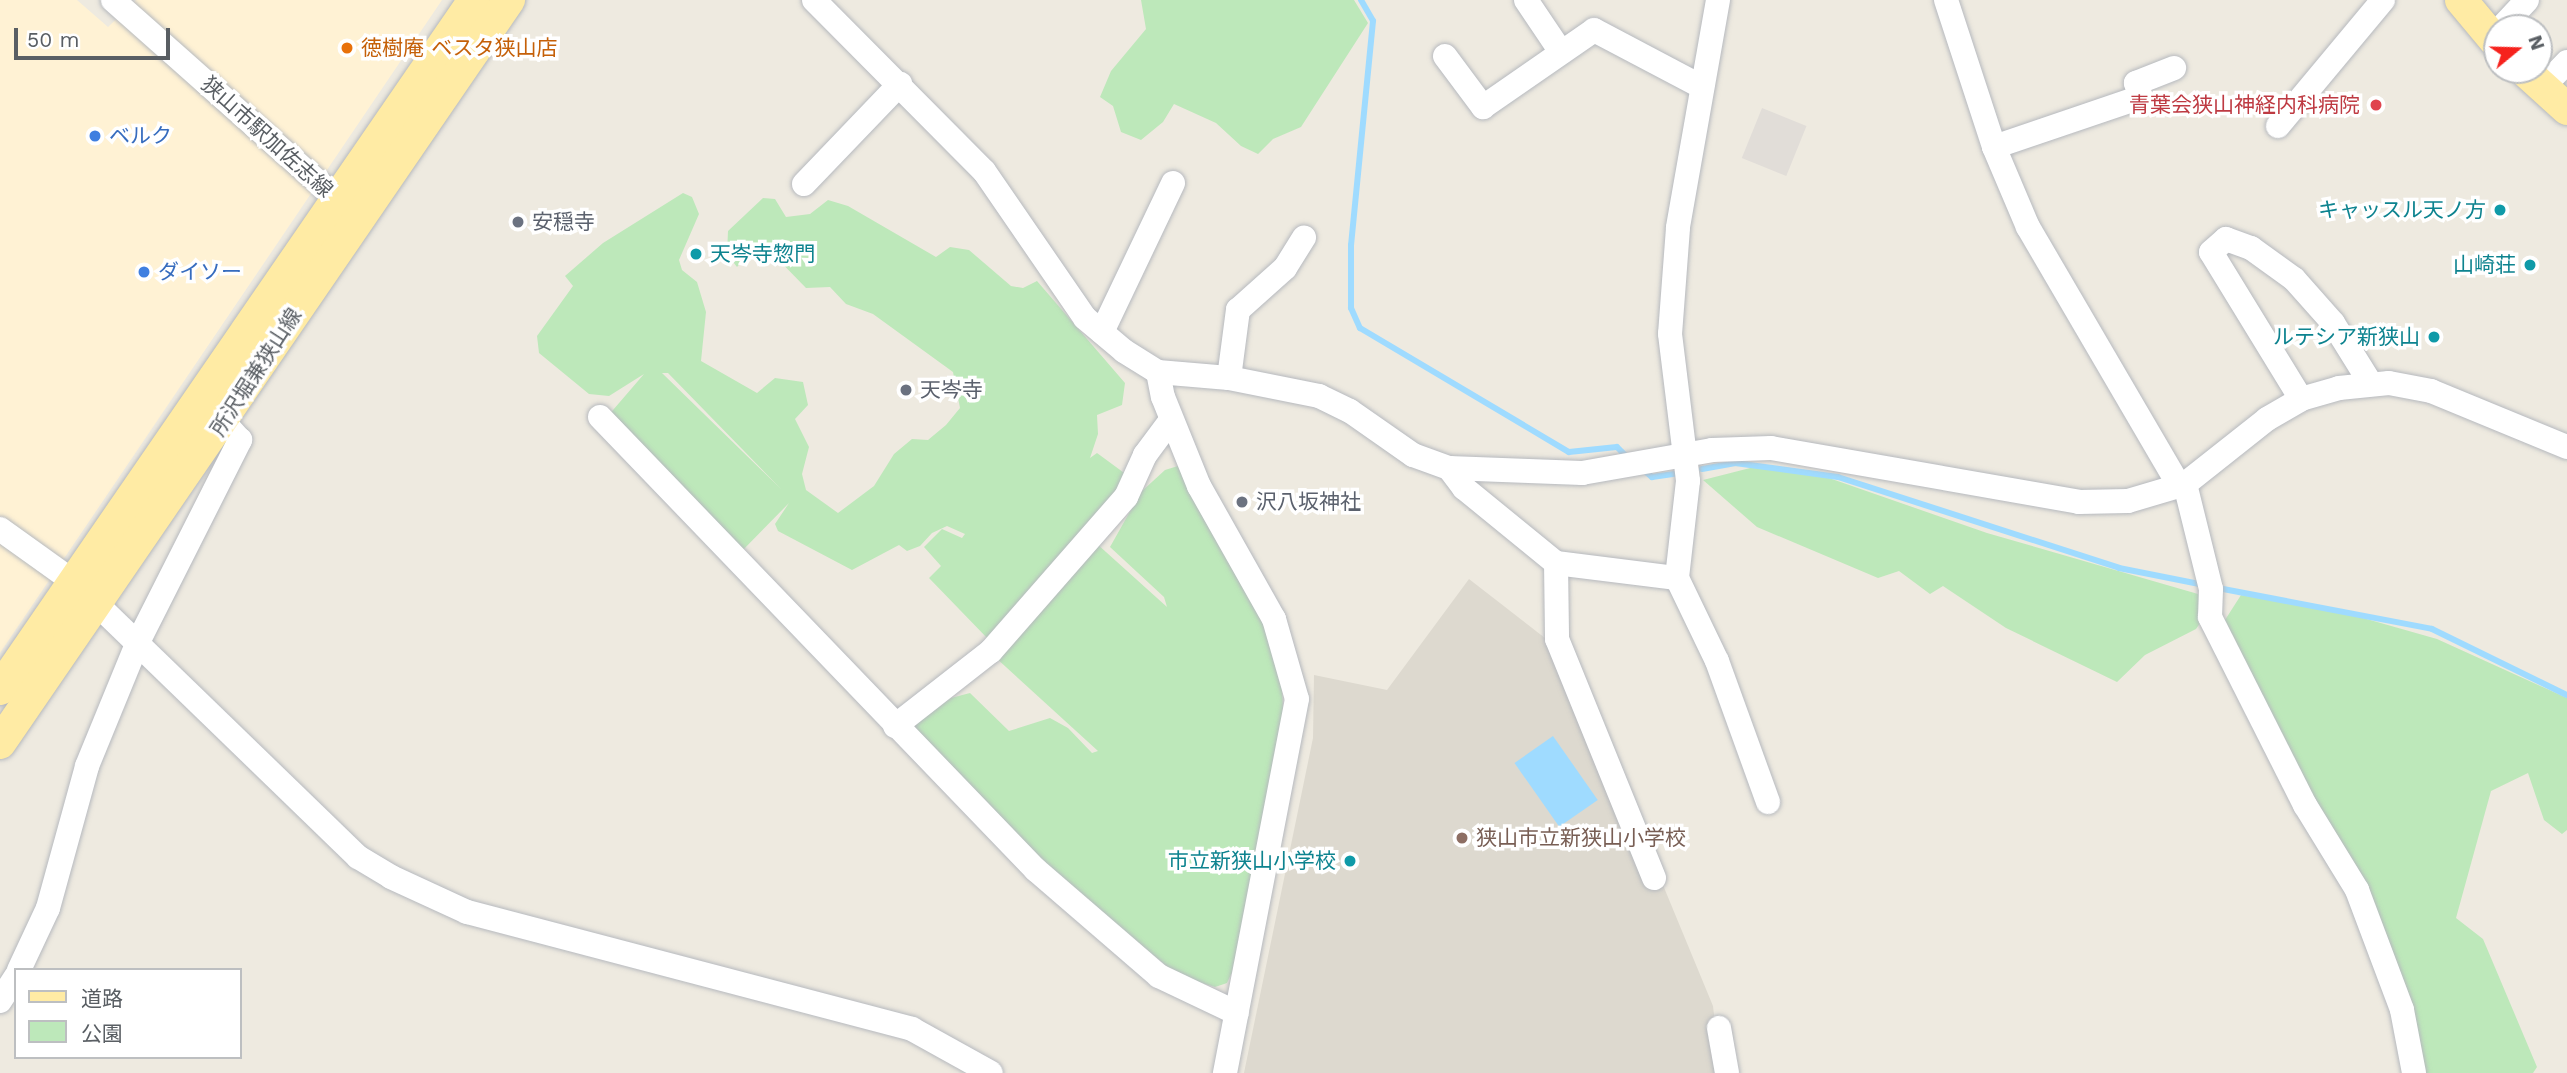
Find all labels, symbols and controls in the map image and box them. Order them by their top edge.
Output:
scale bar [18,14,173,58]
north arrow [2483,14,2553,84]
text: 50 m [27,27,79,52]
text: N [2523,32,2550,53]
place label: 徳樹庵 ベスタ狭山店 [361,35,557,61]
marker: 徳樹庵 ベスタ狭山店 [339,40,355,56]
street label: 狭山市駅加佐志線 [196,71,338,203]
place label: 青葉会狭山神経内科病院 [2129,92,2360,118]
marker: 青葉会狭山神経内科病院 [2366,95,2386,115]
place label: ベルク [109,123,172,149]
marker: ベルク [87,128,103,144]
place label: キャッスル天ノ方 [2318,197,2486,223]
marker: キャッスル天ノ方 [2492,202,2508,218]
place label: 安穏寺 [532,209,595,235]
marker: 安穏寺 [510,214,526,230]
place label: 天岑寺惣門 [710,241,815,267]
marker: 天岑寺惣門 [688,246,704,262]
place label: 山崎荘 [2453,252,2516,278]
marker: 山崎荘 [2522,257,2538,273]
place label: ダイソー [158,259,242,285]
marker: ダイソー [136,264,152,280]
street label: 所沢堀兼狭山線 [205,303,307,441]
place label: ルテシア新狭山 [2273,324,2420,350]
marker: ルテシア新狭山 [2426,329,2442,345]
place label: 天岑寺 [920,377,983,403]
marker: 天岑寺 [898,382,914,398]
place label: 沢八坂神社 [1256,489,1361,515]
marker: 沢八坂神社 [1234,494,1250,510]
place label: 狭山市立新狭山小学校 [1476,825,1686,851]
marker: 狭山市立新狭山小学校 [1454,830,1470,846]
place label: 市立新狭山小学校 [1168,848,1336,874]
marker: 市立新狭山小学校 [1342,853,1358,869]
legend [14,968,242,1059]
text: 道路 [81,986,123,1011]
text: 公園 [81,1021,123,1046]

